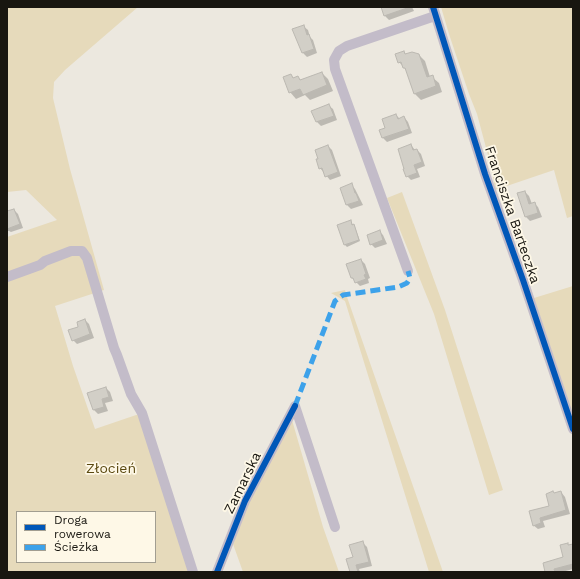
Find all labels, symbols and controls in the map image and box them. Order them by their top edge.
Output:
street label: Franciszka Barteczka [481,144,543,286]
street label: Zamarska [221,449,265,517]
park label: Złocień [86,461,136,477]
legend [16,511,156,563]
text: Droga rowerowa [54,513,111,541]
text: Ścieżka [54,540,98,554]

